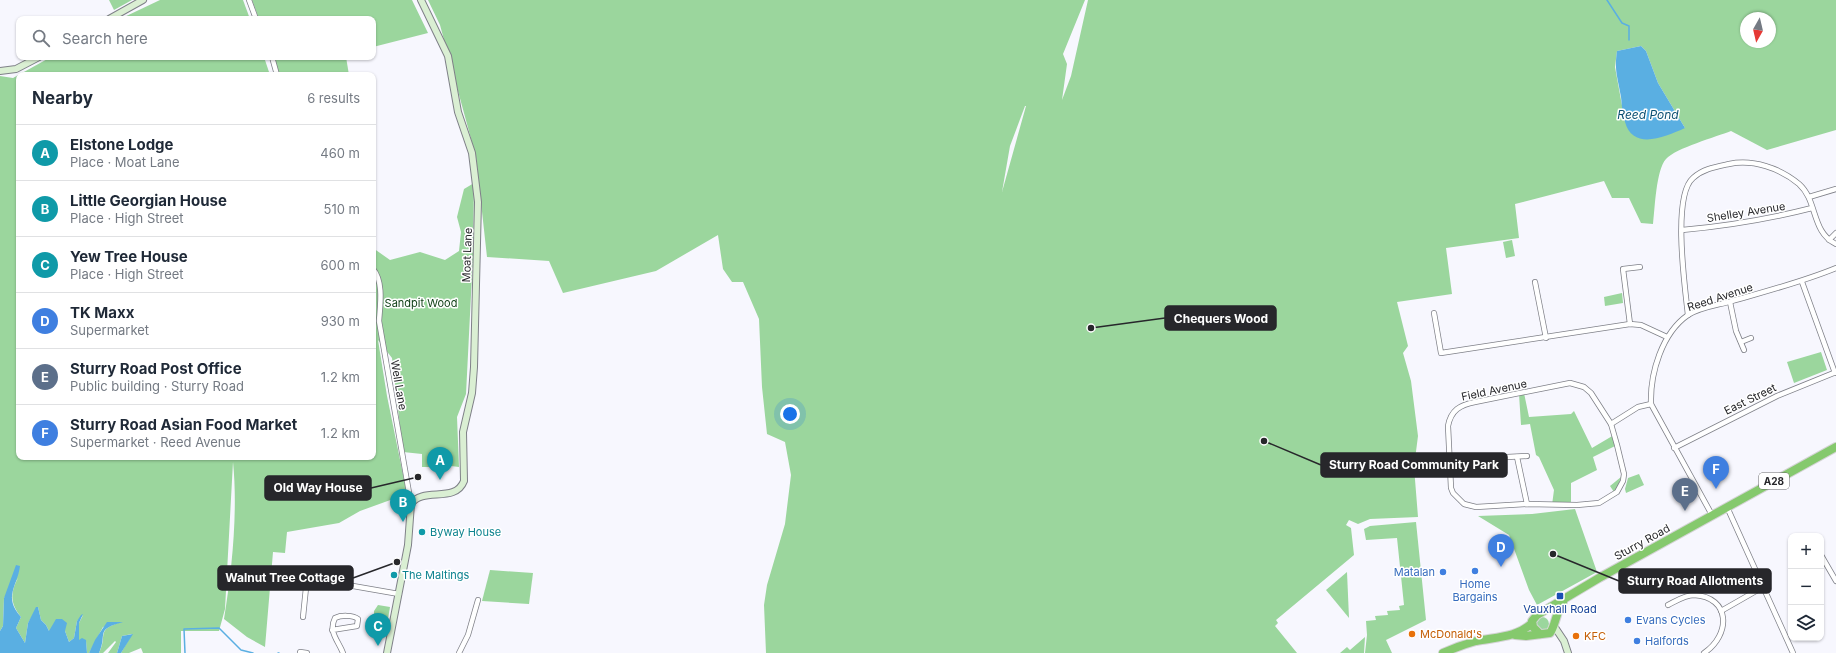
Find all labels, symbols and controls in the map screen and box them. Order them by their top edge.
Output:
north arrow [1740,12,1776,48]
search box [16,16,376,60]
icon: search [30,27,52,49]
text: Search here [62,29,148,48]
text: Nearby [32,88,93,108]
text: 6 results [307,90,360,106]
water label: Reed Pond [1617,107,1679,122]
text: Elstone Lodge [70,135,174,154]
text: A [40,145,50,161]
text: 460 m [320,145,360,161]
text: Place · Moat Lane [70,154,180,170]
text: Little Georgian House [70,191,227,210]
street label: Shelley Avenue [1706,199,1786,225]
text: B [41,201,49,217]
text: 510 m [324,201,360,217]
text: Place · High Street [70,210,184,226]
street label: Moat Lane [459,227,475,283]
text: Yew Tree House [70,247,188,266]
text: C [40,257,50,273]
text: 600 m [320,257,360,273]
text: Place · High Street [70,266,184,282]
street label: Reed Avenue [1685,280,1755,314]
park label: Sandpit Wood [385,296,457,310]
text: TK Maxx [70,303,134,322]
callout: Chequers Wood [1165,306,1276,330]
text: Chequers Wood [1174,311,1268,326]
text: D [40,313,50,329]
text: 930 m [321,313,360,329]
text: Supermarket [70,322,149,338]
text: Sturry Road Post Office [70,359,242,378]
street label: Well Lane [388,359,410,411]
text: E [41,369,49,385]
text: 1.2 km [321,369,360,385]
street label: Field Avenue [1460,376,1528,404]
text: Public building · Sturry Road [70,378,244,394]
street label: East Street [1722,380,1779,418]
your location [780,404,800,424]
text: Sturry Road Asian Food Market [70,415,297,434]
text: F [41,425,49,441]
text: 1.2 km [321,425,360,441]
text: Supermarket · Reed Avenue [70,434,241,450]
pin: A [427,447,453,480]
callout: Sturry Road Community Park [1321,453,1507,477]
pin: F [1703,456,1729,489]
text: Sturry Road Community Park [1329,457,1499,472]
road number: A28 [1759,473,1789,489]
callout: Old Way House [265,476,371,500]
pin: E [1672,478,1698,511]
text: Old Way House [273,480,363,495]
pin: B [390,489,416,522]
street label: Sturry Road [1612,521,1672,563]
place label: Byway House [430,525,501,539]
marker: Byway House [417,527,427,537]
map controls [1788,533,1824,641]
button: + [1788,533,1824,569]
pin: D [1488,534,1514,567]
place label: Matalan [1394,565,1435,579]
callout: Walnut Tree Cottage [218,566,353,590]
marker: Home Bargains [1470,566,1480,576]
marker: Matalan [1438,567,1448,577]
place label: The Maltings [402,568,470,582]
callout: Sturry Road Allotments [1619,569,1771,593]
button: − [1788,569,1824,605]
text: Walnut Tree Cottage [225,570,345,585]
marker: The Maltings [389,570,399,580]
text: Sturry Road Allotments [1627,573,1763,588]
place label: Home Bargains [1452,577,1498,604]
marker: Vauxhall Road [1555,591,1565,601]
place label: Vauxhall Road [1523,602,1597,616]
button: layers [1788,605,1824,641]
pin: C [365,613,391,646]
place label: Evans Cycles [1636,613,1706,627]
marker: Evans Cycles [1623,615,1633,625]
place label: McDonald's [1420,627,1482,641]
marker: McDonald's [1407,629,1417,639]
place label: KFC [1584,629,1606,643]
marker: KFC [1571,631,1581,641]
place label: Halfords [1645,634,1689,648]
marker: Halfords [1632,636,1642,646]

